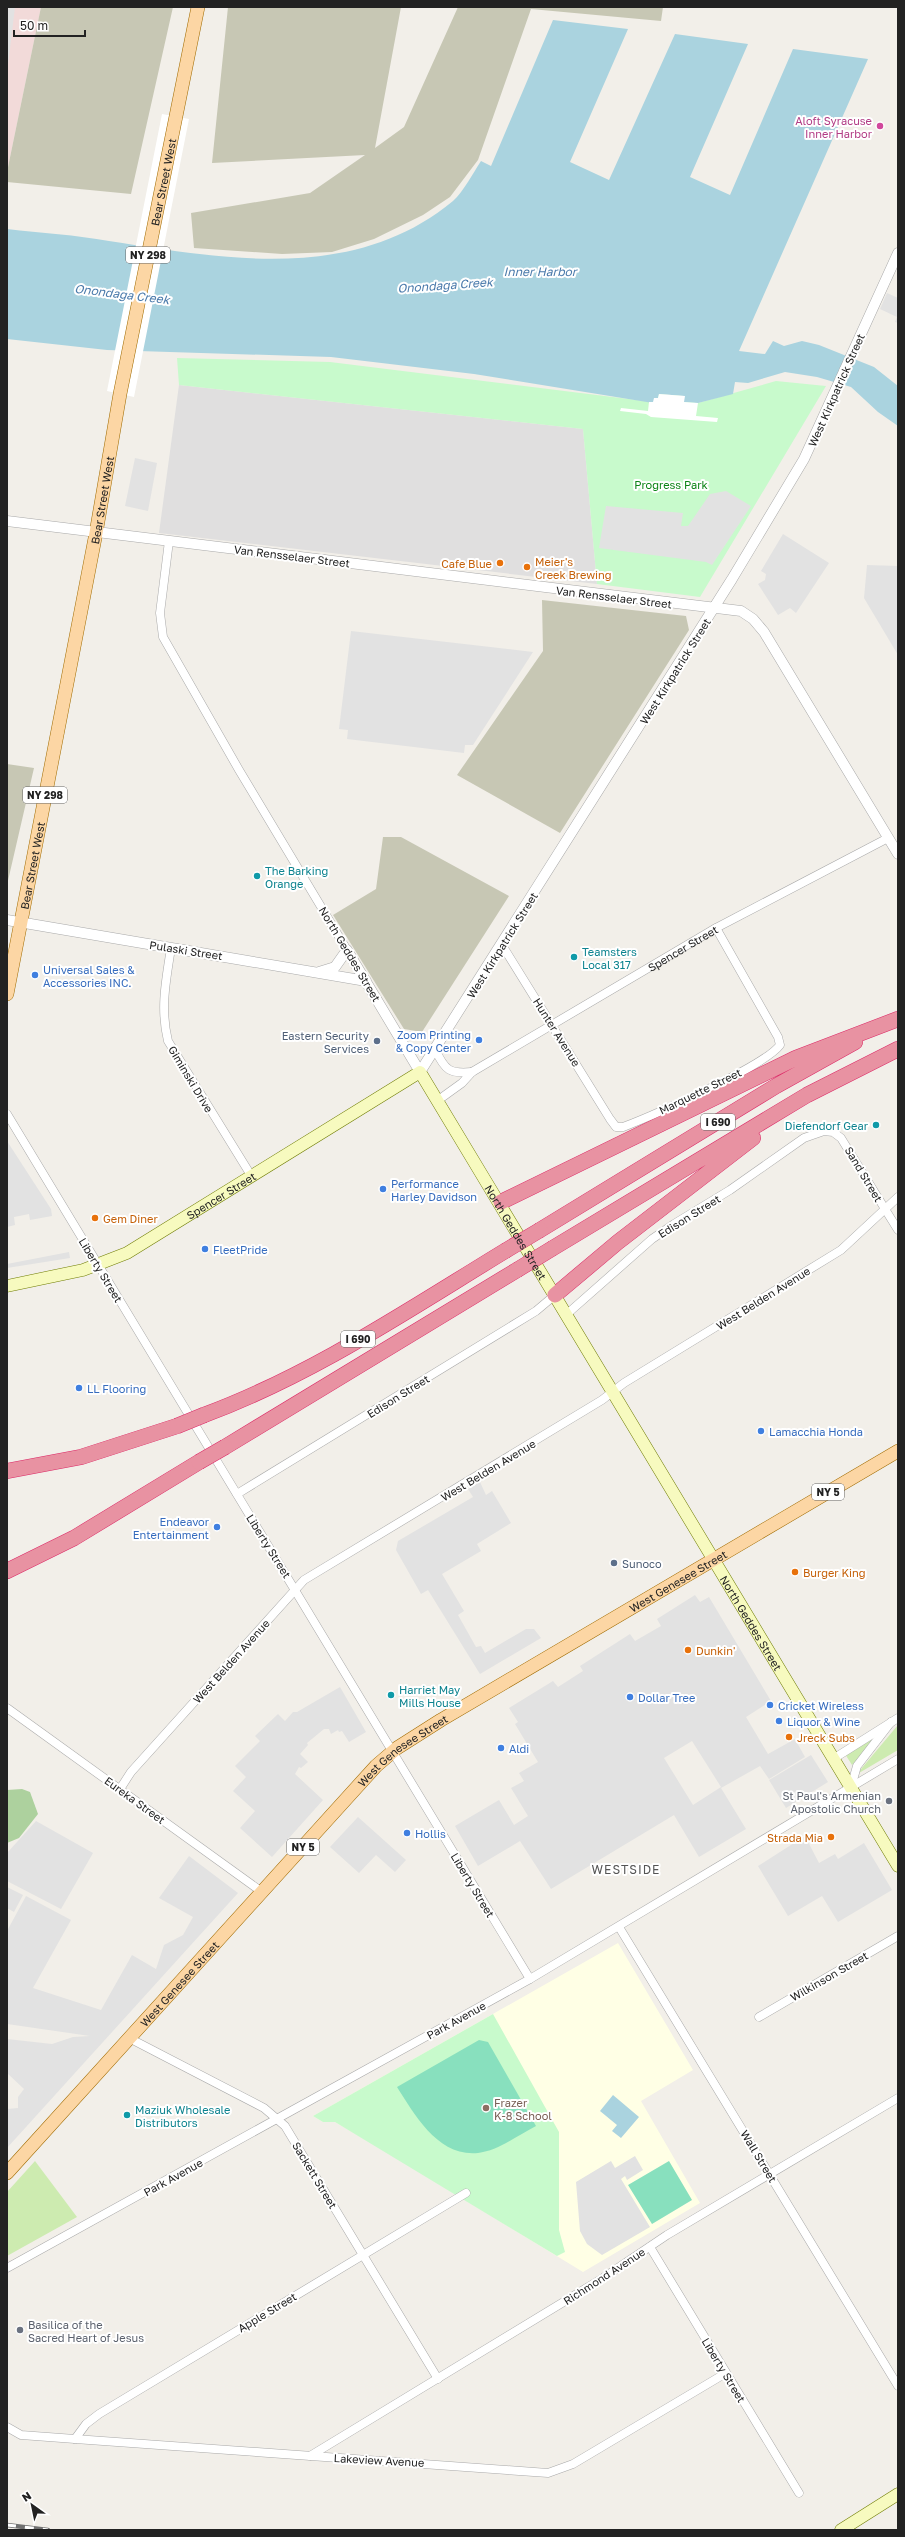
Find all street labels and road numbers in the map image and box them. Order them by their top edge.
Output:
street label: Bear Street West [148,137,178,227]
road number: NY 298 [126,247,170,263]
street label: West Kirkpatrick Street [805,331,867,449]
street label: Bear Street West [88,455,116,545]
street label: Van Rensselaer Street [233,542,351,570]
street label: Van Rensselaer Street [555,583,673,611]
street label: West Kirkpatrick Street [637,616,713,726]
road number: NY 298 [23,787,67,803]
street label: Bear Street West [17,820,47,910]
street label: West Kirkpatrick Street [464,890,540,1000]
street label: North Geddes Street [316,904,384,1004]
street label: Spencer Street [645,922,720,973]
street label: Pulaski Street [148,938,224,962]
street label: Hunter Avenue [531,995,583,1069]
street label: Giminski Drive [166,1043,216,1115]
street label: Marquette Street [657,1065,743,1117]
road number: I 690 [701,1114,735,1130]
street label: Sand Street [842,1144,886,1204]
street label: Spencer Street [184,1169,258,1221]
street label: North Geddes Street [483,1182,550,1282]
street label: Edison Street [656,1192,722,1240]
street label: Liberty Street [77,1235,125,1305]
street label: West Belden Avenue [714,1264,812,1332]
road number: I 690 [341,1331,375,1347]
street label: Edison Street [365,1372,431,1420]
street label: West Belden Avenue [438,1437,538,1503]
road number: NY 5 [812,1484,844,1500]
street label: Liberty Street [244,1512,294,1580]
street label: West Genesee Street [627,1547,729,1614]
street label: North Geddes Street [718,1573,785,1673]
street label: West Belden Avenue [190,1616,272,1706]
street label: West Genesee Street [355,1711,450,1789]
street label: Eureka Street [102,1774,168,1826]
road number: NY 5 [287,1839,319,1855]
street label: Liberty Street [449,1850,497,1920]
street label: West Genesee Street [137,1938,221,2029]
street label: Wilkinson Street [788,1949,870,2003]
street label: Park Avenue [424,1998,488,2042]
street label: Wall Street [738,2127,780,2185]
street label: Sackett Street [290,2139,340,2211]
street label: Park Avenue [141,2155,205,2199]
street label: Richmond Avenue [561,2245,647,2307]
street label: Apple Street [235,2289,299,2335]
street label: Liberty Street [700,2335,748,2405]
street label: Lakeview Avenue [333,2451,425,2469]

